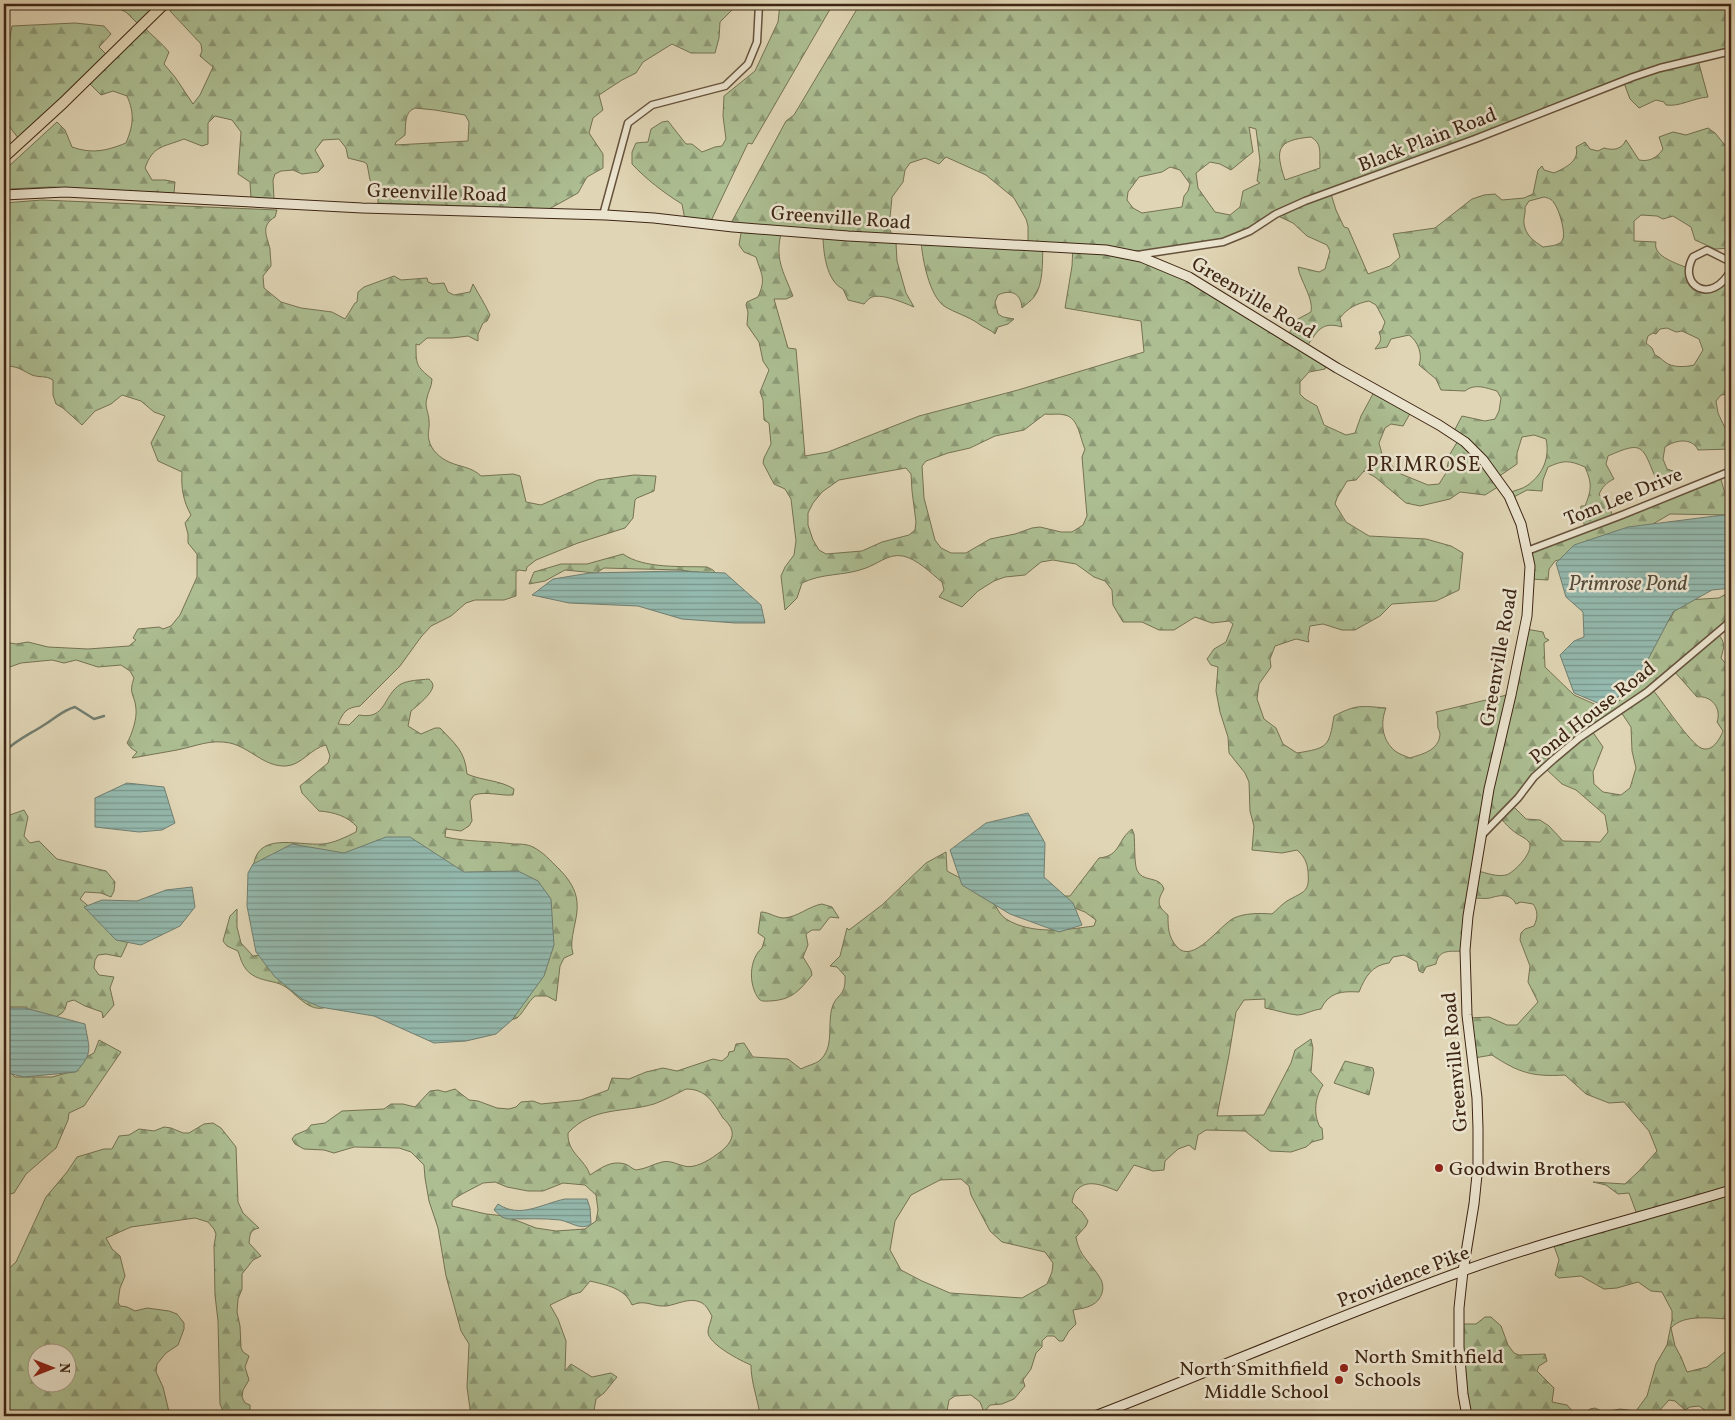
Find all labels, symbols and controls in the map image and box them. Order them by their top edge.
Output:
street label: Black Plain Road [1354,102,1501,180]
street label: Greenville Road [366,178,508,210]
street label: Greenville Road [770,200,912,238]
street label: Greenville Road [1186,251,1320,347]
district label: PRIMROSE [1366,451,1482,480]
street label: Tom Lee Drive [1560,461,1687,534]
water label: Primrose Pond [1568,570,1688,599]
street label: Greenville Road [1474,586,1526,729]
street label: Pond House Road [1524,655,1662,772]
street label: Greenville Road [1436,991,1476,1133]
place label: Goodwin Brothers [1449,1156,1610,1184]
marker: Goodwin Brothers [1433,1162,1445,1174]
street label: Providence Pike [1333,1240,1474,1316]
north arrow [28,1342,78,1392]
place label: North Smithfield Schools [1354,1344,1504,1395]
place label: North Smithfield Middle School [1179,1356,1329,1407]
marker: North Smithfield Schools [1338,1362,1350,1374]
text: N [54,1363,73,1373]
marker: North Smithfield Middle School [1333,1374,1345,1386]

